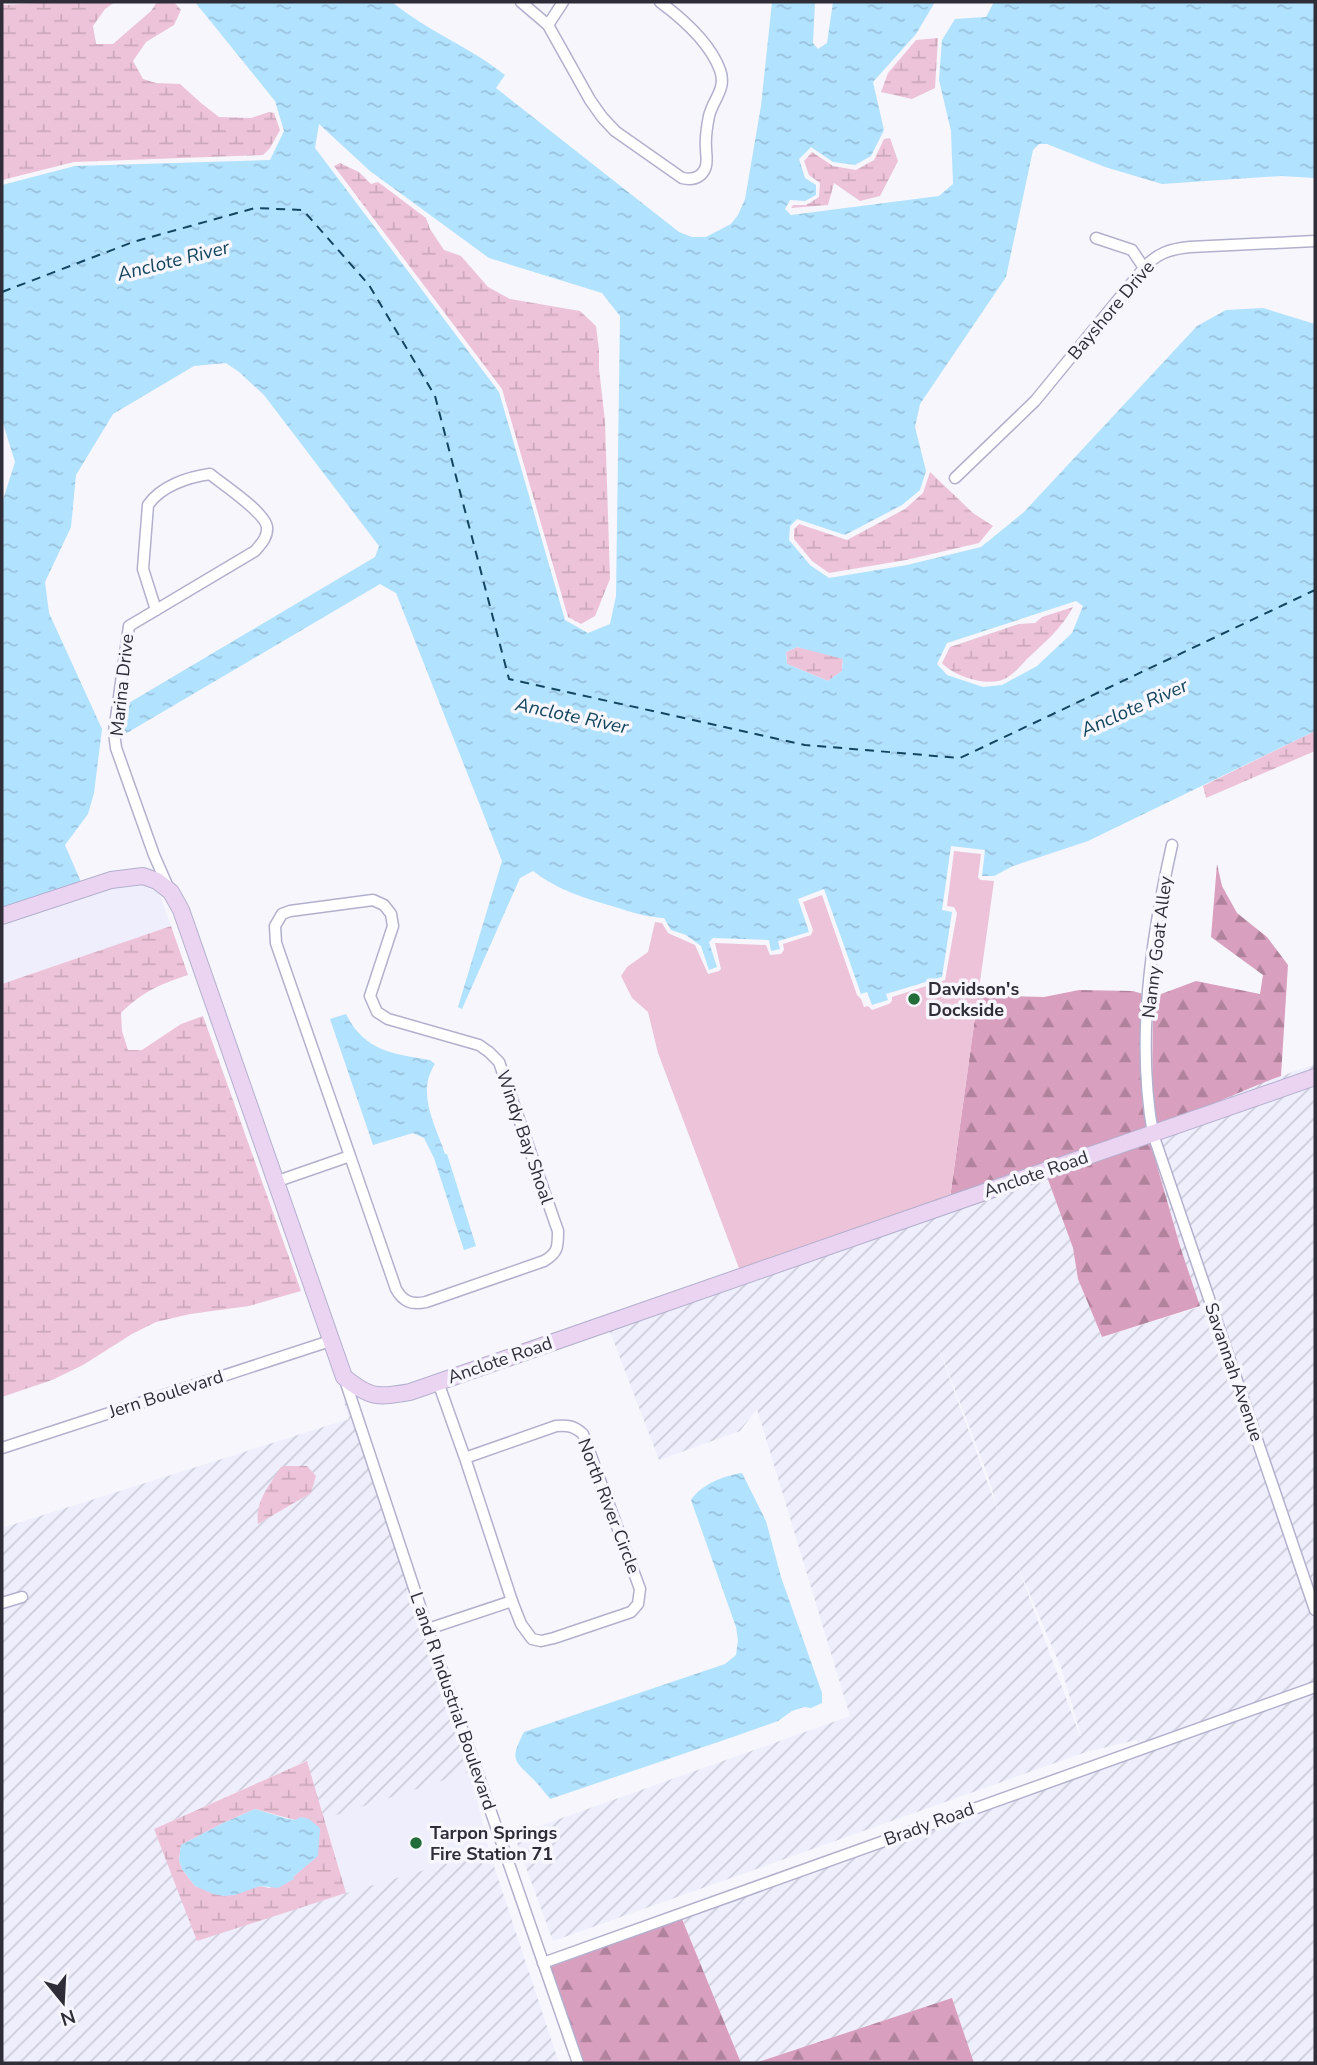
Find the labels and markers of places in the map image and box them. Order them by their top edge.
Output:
place label: Davidson's Dockside [928,977,1019,1022]
marker: Davidson's Dockside [906,991,922,1007]
place label: Tarpon Springs Fire Station 71 [430,1821,557,1866]
marker: Tarpon Springs Fire Station 71 [408,1835,424,1851]

